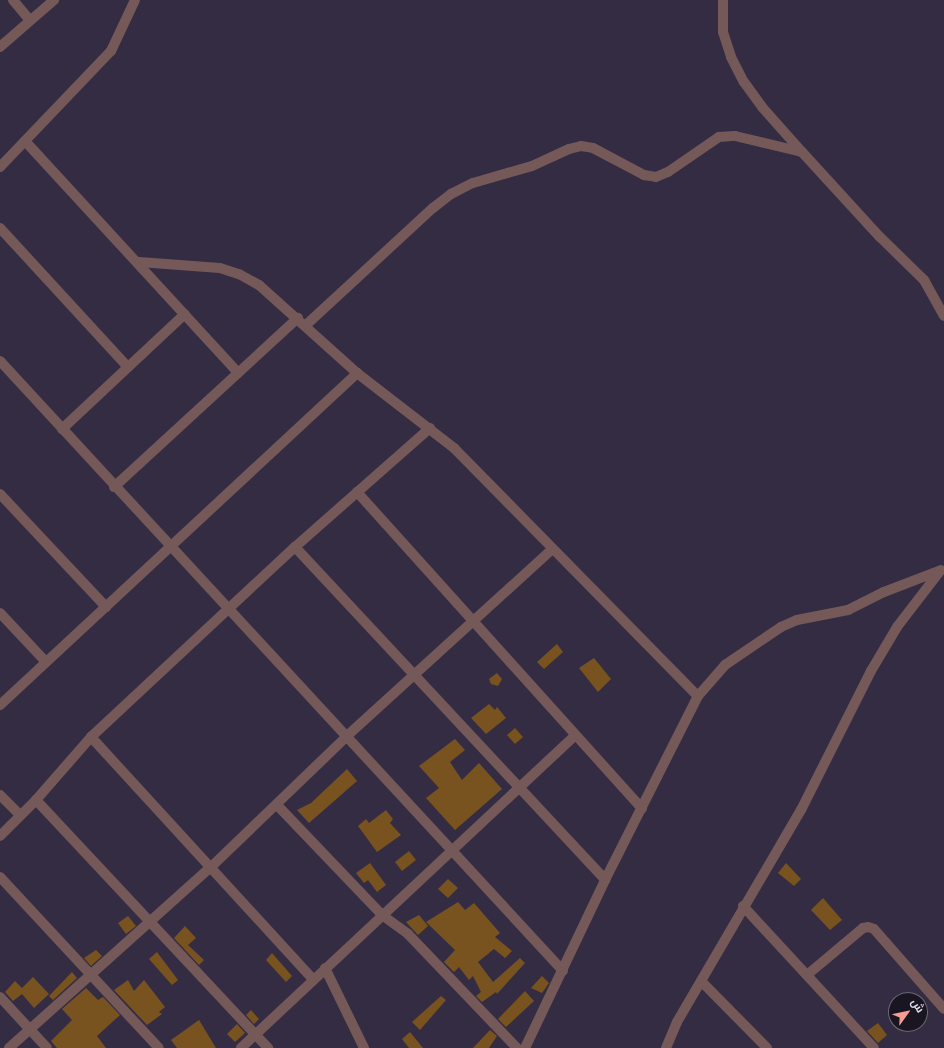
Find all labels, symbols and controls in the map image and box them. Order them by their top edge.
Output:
north arrow [888,992,928,1032]
text: ش [908,996,927,1015]

